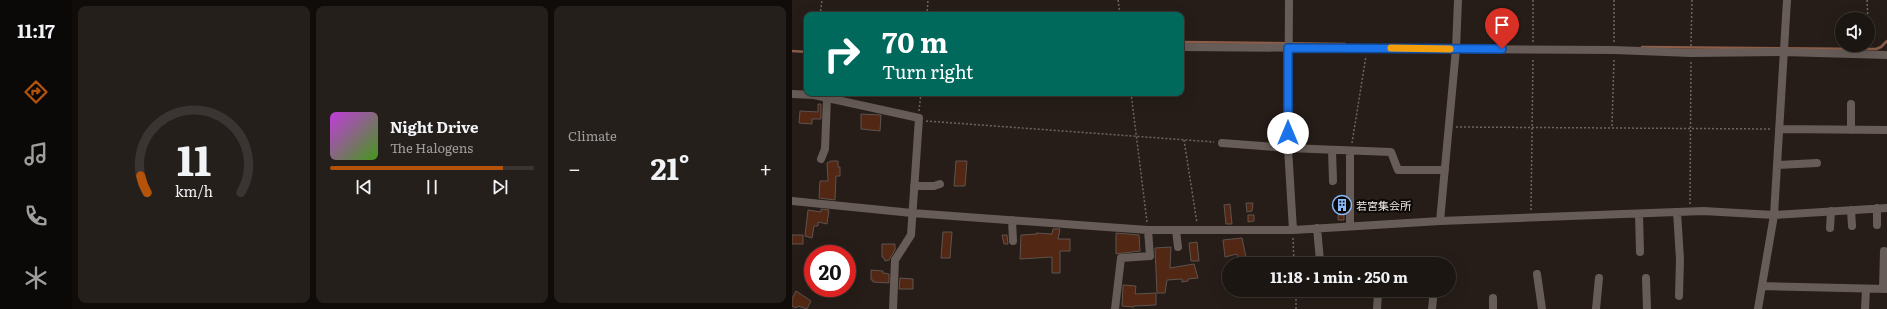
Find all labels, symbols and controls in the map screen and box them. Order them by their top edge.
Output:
pin [1485,8,1519,49]
map controls [1835,12,1875,52]
button: sound [1835,12,1875,52]
icon: arrive [1491,14,1513,36]
text: 11:17 [17,17,55,44]
text: 70 m [882,20,948,62]
icon: right [816,28,868,80]
text: Turn right [882,58,973,85]
icon: directions [22,78,50,106]
position arrow [1267,112,1309,154]
text: Night Drive [390,115,479,138]
text: 11 [177,126,211,188]
text: Climate [568,126,617,145]
text: The Halogens [390,138,473,157]
icon: music [22,140,50,168]
text: 21° [650,145,690,189]
text: − [568,151,581,184]
text: + [759,151,772,184]
icon: previous [353,176,375,198]
icon: pause [421,176,443,198]
icon: next [489,176,511,198]
text: km/h [175,179,214,200]
building icon: 若宮集会所 [1331,194,1353,216]
place label: 若宮集会所 [1356,197,1412,213]
icon: phone [22,202,50,230]
speed limit sign: 20 [804,245,856,297]
icon: climate [22,264,50,292]
text: 11:18 · 1 min · 250 m [1270,265,1408,288]

